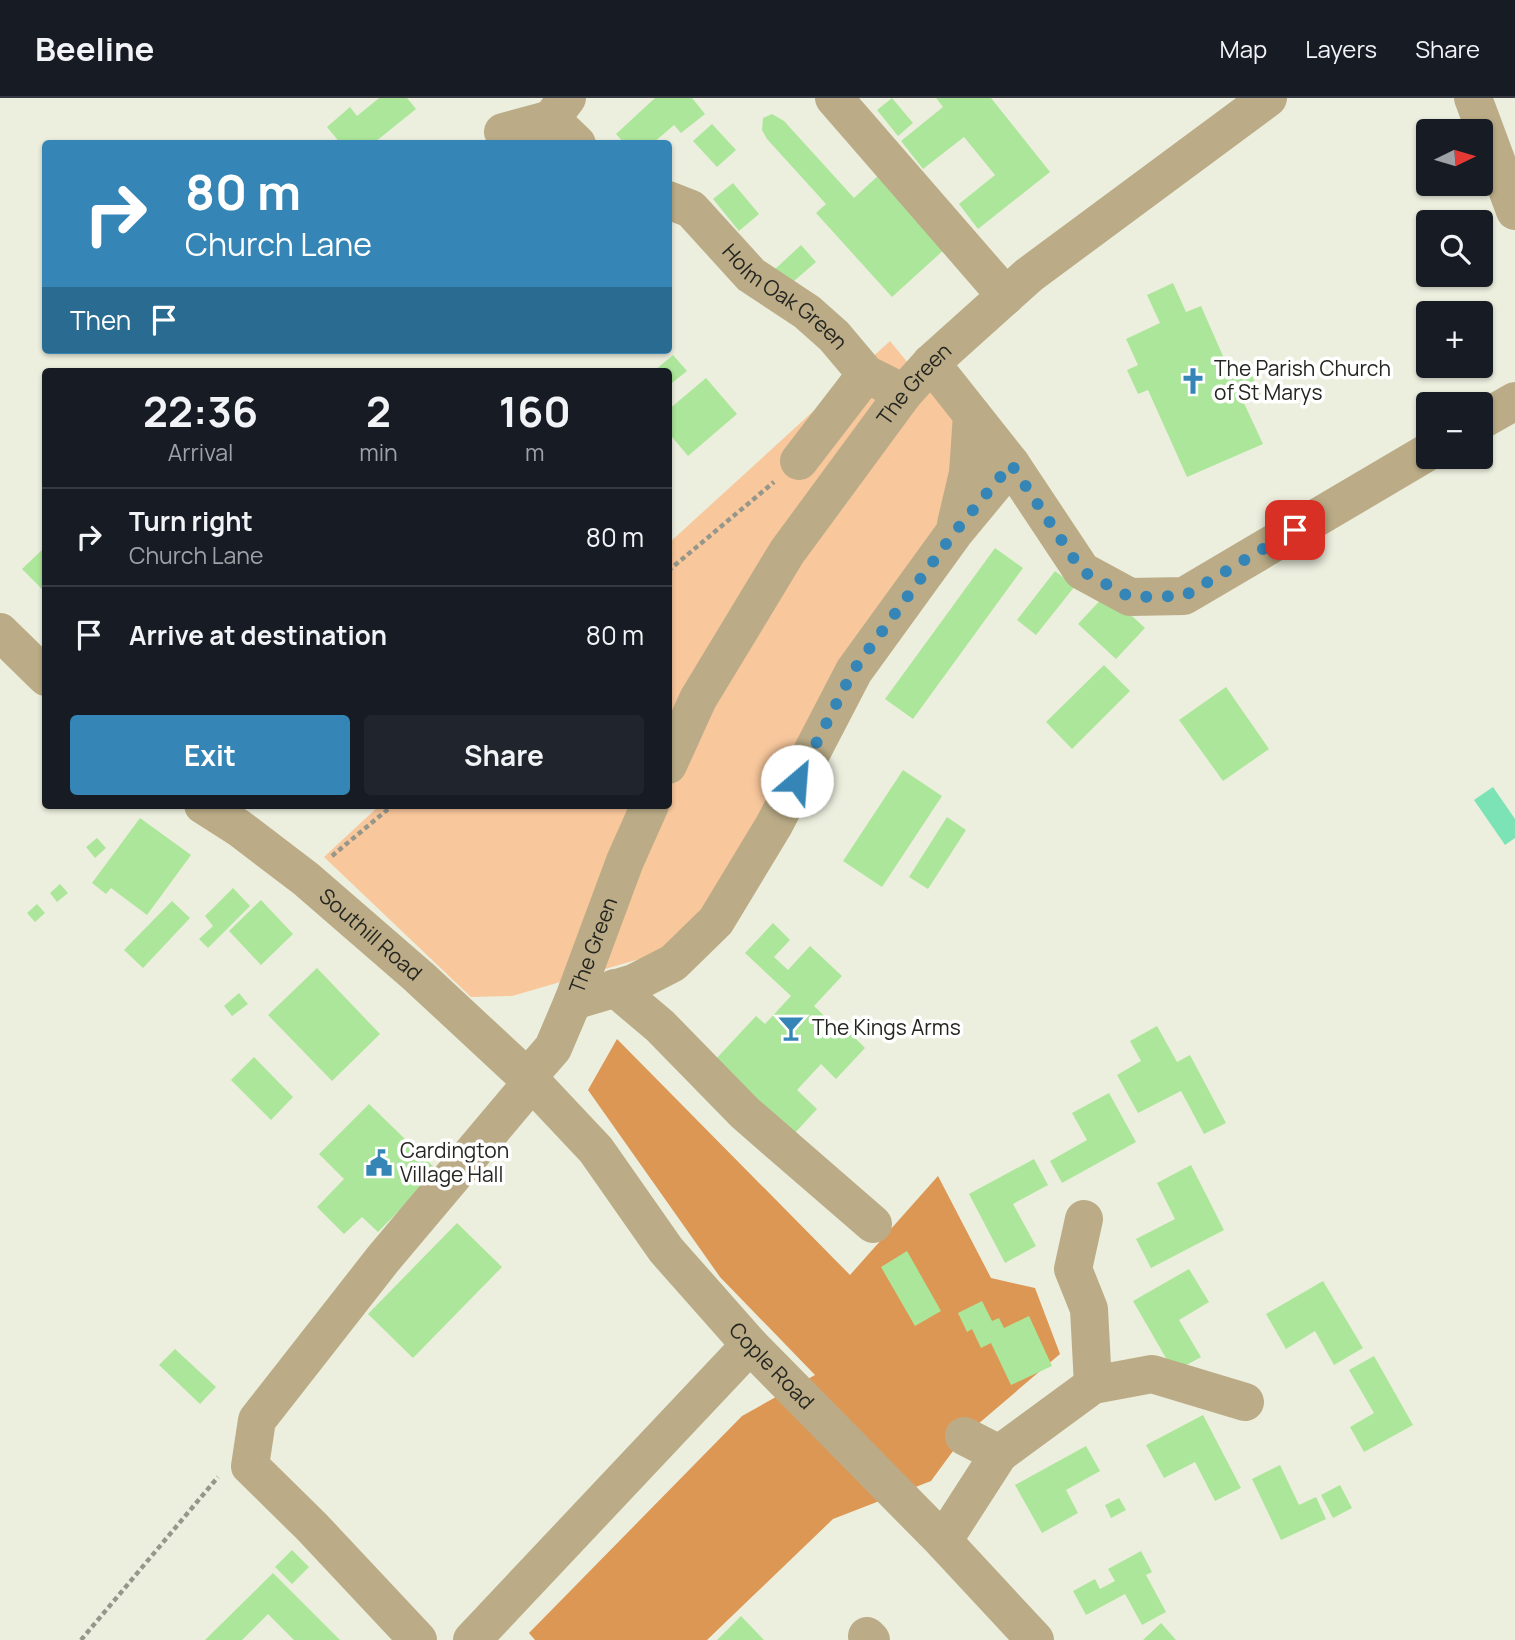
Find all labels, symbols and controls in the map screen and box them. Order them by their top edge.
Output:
text: Beeline [35,26,154,71]
text: Map [1220,32,1267,65]
text: Layers [1305,32,1377,65]
text: Share [1415,32,1480,65]
north arrow [1416,119,1493,196]
map controls [1416,119,1493,469]
text: 80 m [185,158,301,225]
icon: right [70,168,161,259]
button: search [1416,210,1493,287]
text: Church Lane [185,222,372,266]
street label: Holm Oak Green [717,238,854,355]
icon: arrive [145,301,183,339]
button: + [1416,301,1493,378]
text: Then [70,302,131,338]
street label: The Green [870,336,957,430]
place label: The Parish Church of St Marys [1214,354,1391,406]
church icon: The Parish Church of St Marys [1178,366,1208,396]
text: 22:36 [143,382,258,440]
text: 2 [366,382,391,440]
text: 160 [499,382,571,440]
button: − [1416,392,1493,469]
text: Arrival [168,436,233,468]
text: min [359,436,398,468]
text: m [525,436,545,468]
pin [1265,500,1325,560]
text: Turn right [129,503,253,539]
icon: arrive [1276,511,1314,549]
icon: right [70,518,108,556]
text: 80 m [586,519,644,555]
text: Church Lane [129,539,263,571]
icon: arrive [70,616,108,654]
text: Arrive at destination [129,617,387,653]
text: 80 m [586,617,644,653]
button: Exit [70,715,350,795]
button: Share [364,715,644,795]
position arrow [760,744,834,818]
street label: Southill Road [314,882,428,986]
street label: The Green [562,893,623,997]
bar icon: The Kings Arms [776,1013,806,1043]
place label: The Kings Arms [812,1013,961,1041]
place label: Cardington Village Hall [400,1136,509,1188]
public building icon: Cardington Village Hall [364,1148,394,1178]
street label: Cople Road [723,1316,821,1415]

